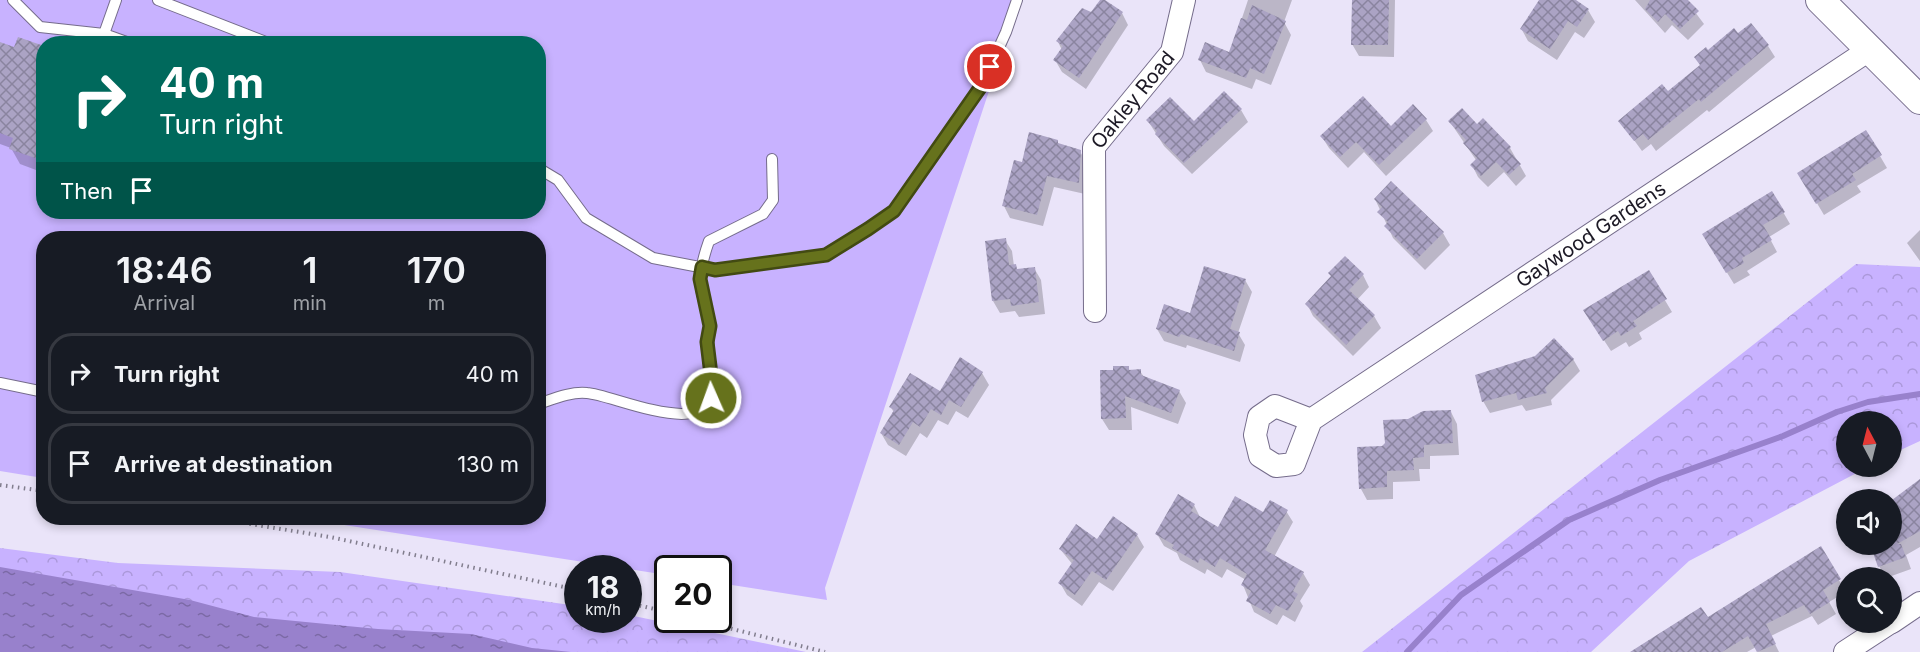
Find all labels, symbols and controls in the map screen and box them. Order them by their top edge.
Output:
pin [964,41,1015,92]
street label: Oakley Road [1086,46,1180,153]
icon: arrive [973,50,1006,83]
text: 40 m [159,57,264,108]
icon: right [60,60,138,138]
text: Turn right [159,108,283,141]
icon: arrive [125,174,158,207]
street label: Gaywood Gardens [1511,176,1670,293]
text: Then [60,178,113,204]
text: 18:46 [116,248,213,292]
text: 1 [302,248,317,292]
text: 170 [407,248,466,292]
text: Arrival [134,291,195,315]
text: min [293,291,327,315]
text: m [428,291,445,315]
icon: right [63,357,96,390]
text: Turn right [114,361,220,387]
text: 40 m [465,361,519,387]
position arrow [679,366,743,430]
north arrow [1836,411,1902,477]
map controls [1836,411,1902,633]
icon: arrive [63,447,96,480]
text: Arrive at destination [114,451,333,477]
text: 130 m [457,451,519,477]
button: sound [1836,489,1902,555]
speed limit sign: 20 [654,555,732,633]
button: search [1836,567,1902,633]
text: 18 [587,569,619,605]
text: km/h [585,600,621,619]

